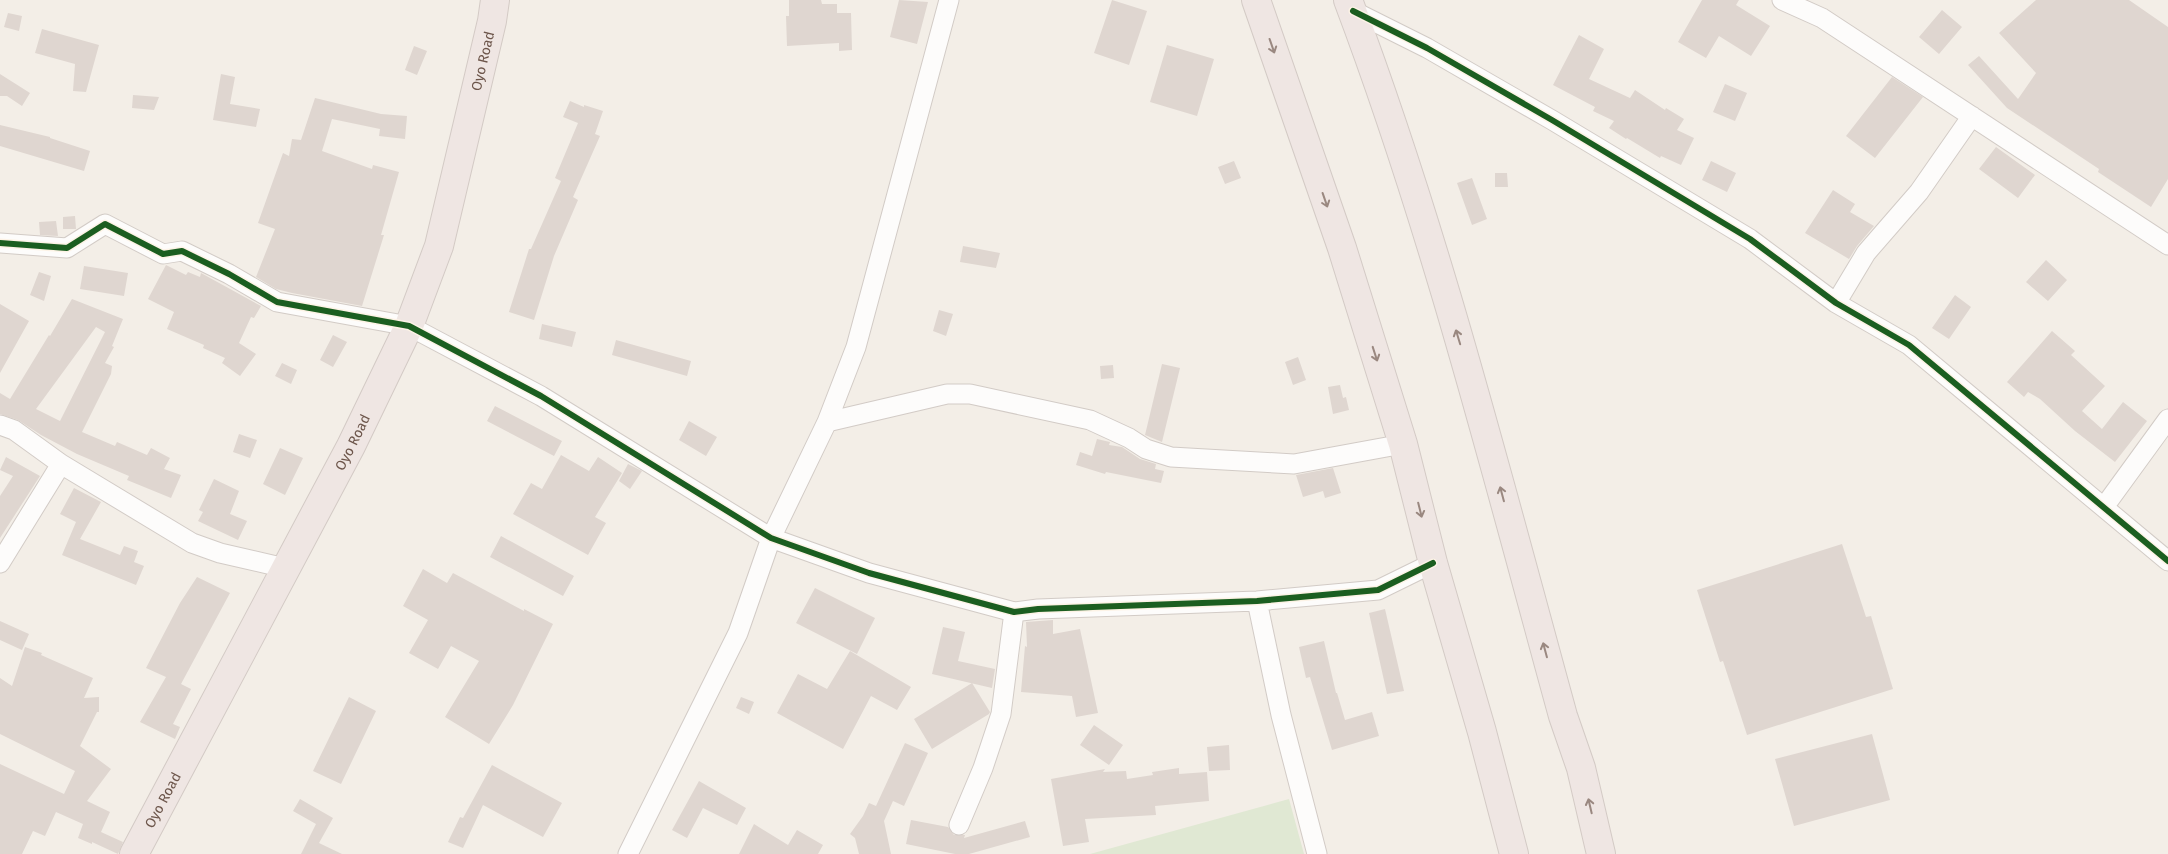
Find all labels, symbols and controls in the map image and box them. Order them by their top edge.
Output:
street label: Oyo Road [467,29,498,92]
one-way arrow [1268,38,1277,53]
one-way arrow [1321,191,1330,207]
one-way arrow [1453,330,1463,346]
one-way arrow [1371,346,1381,362]
street label: Oyo Road [331,411,374,473]
one-way arrow [1497,486,1507,502]
one-way arrow [1416,502,1425,518]
one-way arrow [1540,643,1549,659]
street label: Oyo Road [141,769,184,831]
one-way arrow [1585,799,1594,815]

